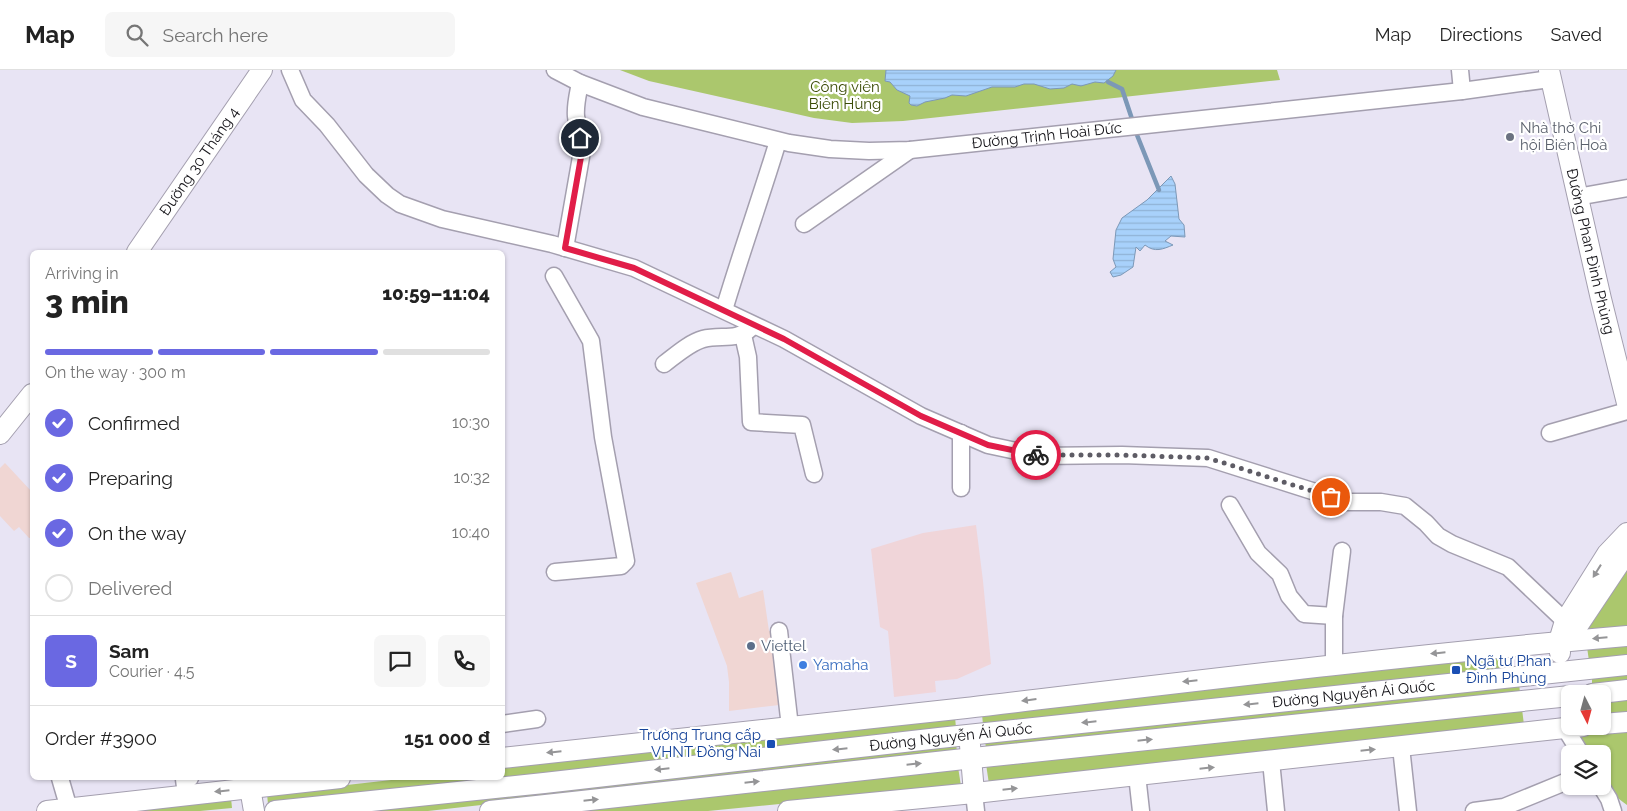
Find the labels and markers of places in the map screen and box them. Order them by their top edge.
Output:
pin [559,117,601,159]
place label: Nhà thờ Chi hội Biên Hoà [1520,119,1607,154]
marker: Nhà thờ Chi hội Biên Hoà [1504,131,1516,143]
pin [1310,476,1352,518]
place label: Viettel [761,637,807,655]
marker: Viettel [745,640,757,652]
place label: Ngã tư Phan Đình Phùng [1466,652,1552,687]
place label: Yamaha [813,656,868,674]
marker: Yamaha [797,659,809,671]
marker: Ngã tư Phan Đình Phùng [1450,664,1462,676]
place label: Trường Trung cấp VHNT Đồng Nai [639,726,761,761]
marker: Trường Trung cấp VHNT Đồng Nai [765,738,777,750]

